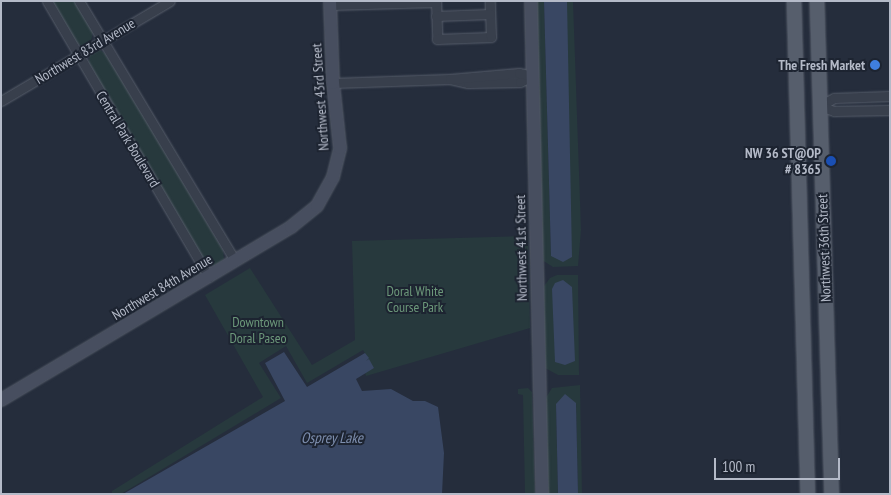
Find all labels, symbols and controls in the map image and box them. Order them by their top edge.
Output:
street label: Northwest 83rd Avenue [32,14,138,88]
street label: Northwest 43rd Street [308,43,332,151]
place label: The Fresh Market [778,57,865,73]
marker: The Fresh Market [869,59,881,71]
street label: Central Park Boulevard [93,88,163,190]
place label: NW 36 ST@OP # 8365 [745,145,821,178]
marker: NW 36 ST@OP # 8365 [825,155,837,167]
street label: Northwest 36th Street [814,194,834,302]
street label: Northwest 41st Street [512,195,530,301]
street label: Northwest 84th Avenue [109,250,215,324]
park label: Doral White Course Park [386,283,444,316]
park label: Downtown Doral Paseo [229,314,287,347]
water label: Osprey Lake [301,429,363,447]
scale bar [716,448,842,480]
text: 100 m [722,457,755,476]

